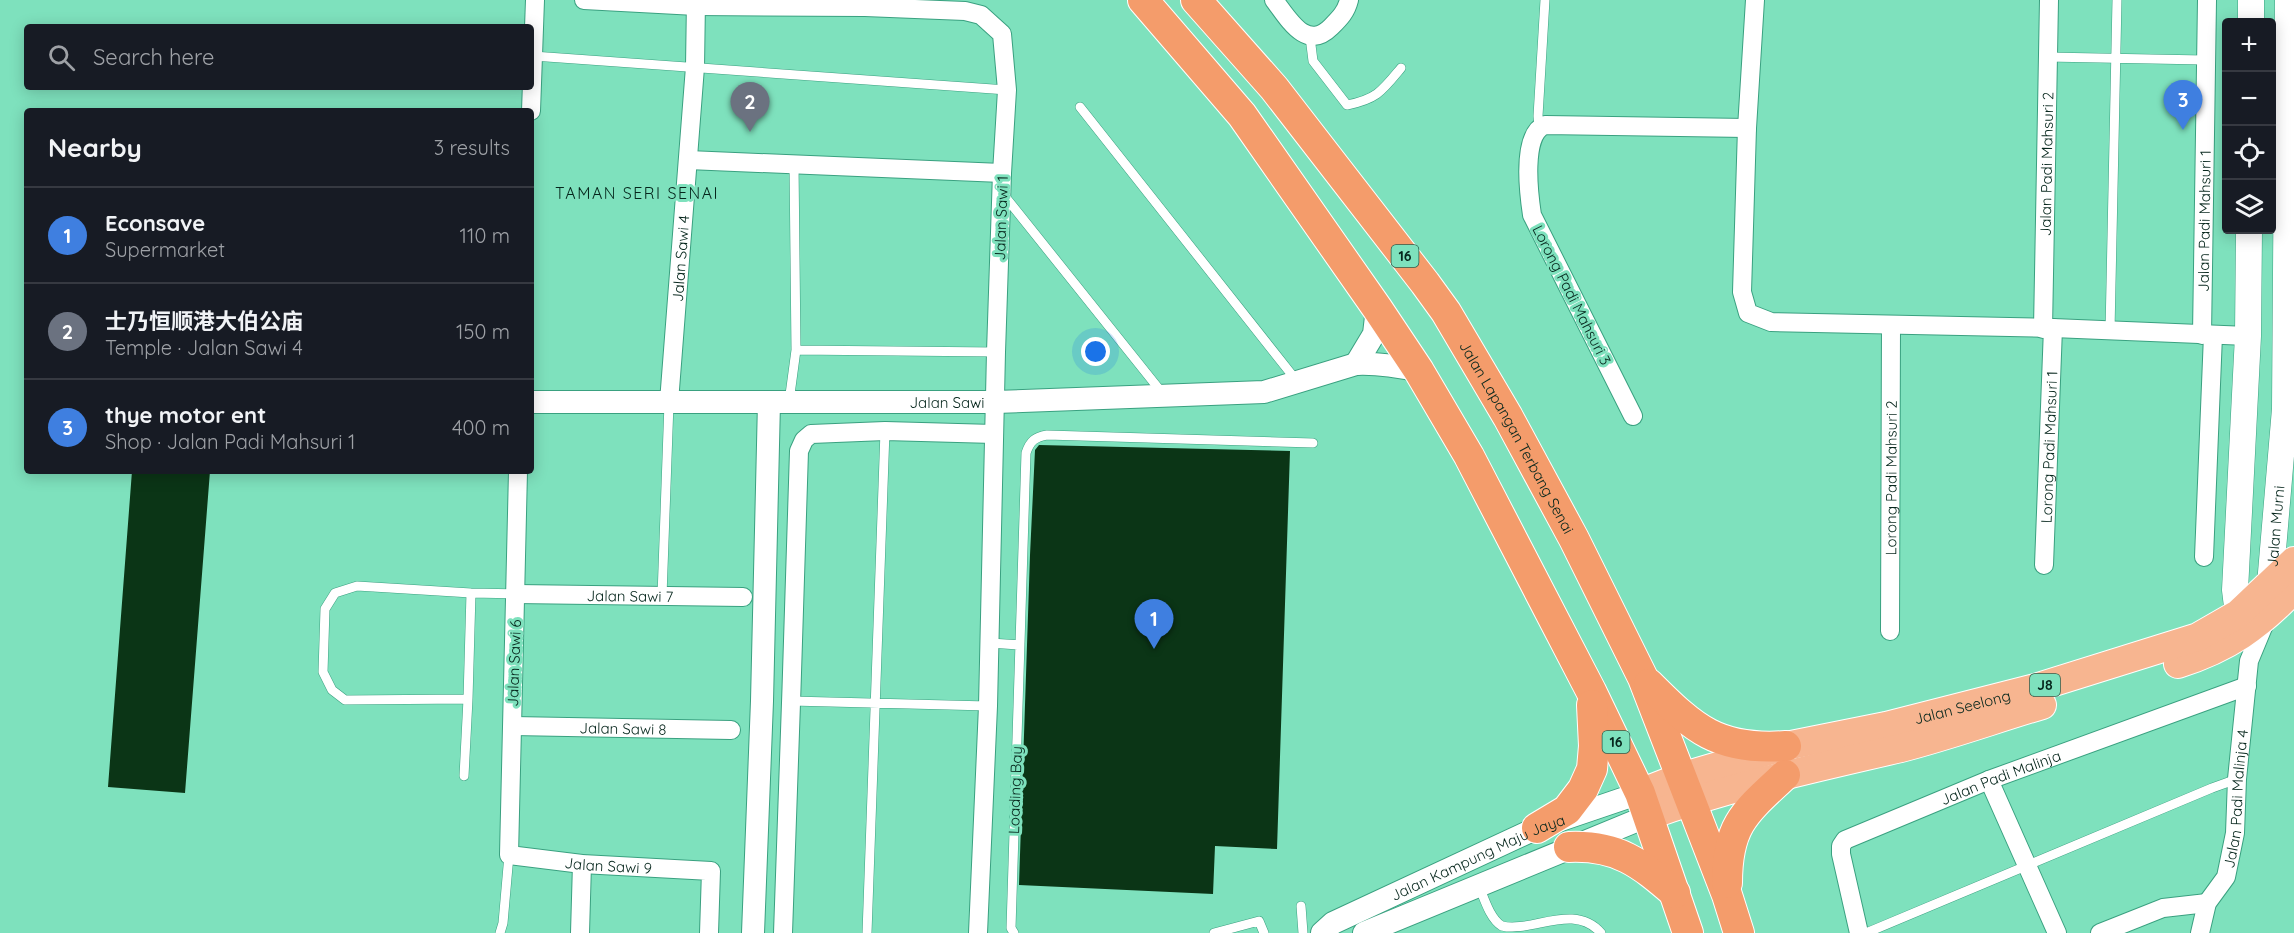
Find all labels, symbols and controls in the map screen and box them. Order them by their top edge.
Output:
map controls [2222,18,2276,234]
button: + [2222,18,2276,72]
search box [24,24,534,90]
icon: search [45,41,78,74]
text: Search here [93,43,214,71]
button: − [2222,72,2276,126]
pin: 3 [2164,80,2202,130]
pin: 2 [730,82,770,132]
street label: Jalan Padi Mahsuri 2 [2035,92,2057,236]
button: locate [2222,126,2276,180]
text: Nearby [48,131,142,164]
text: 3 results [434,135,510,160]
street label: Jalan Padi Mahsuri 1 [2193,150,2214,292]
street label: Jalan Sawi 1 [990,175,1012,261]
button: layers [2222,180,2276,234]
district label: TAMAN SERI SENAI [555,183,719,203]
text: Econsave [105,209,205,237]
street label: Jalan Sawi 4 [667,214,693,303]
street label: Lorong Padi Mahsuri 3 [1528,222,1616,368]
text: 1 [64,223,71,248]
text: 110 m [460,223,510,248]
text: Supermarket [105,237,225,262]
road number: 16 [1392,245,1418,267]
text: 士乃恒顺港大伯公庙 [105,307,303,335]
text: 2 [62,319,73,344]
text: 150 m [456,319,510,344]
text: Temple · Jalan Sawi 4 [105,335,303,360]
your location [1081,337,1110,366]
street label: Jalan Lapangan Terbang Senai [1456,337,1579,537]
street label: Lorong Padi Mahsuri 1 [2036,371,2061,524]
street label: Jalan Sawi [910,393,984,412]
street label: Lorong Padi Mahsuri 2 [1881,400,1900,556]
text: thye motor ent [105,401,266,429]
text: 3 [62,415,73,440]
text: 400 m [452,415,510,440]
text: Shop · Jalan Padi Mahsuri 1 [105,429,355,454]
street label: Jalan Murni [2262,485,2288,568]
street label: Jalan Sawi 7 [586,585,674,606]
pin: 1 [1134,600,1174,649]
street label: Jalan Sawi 6 [503,619,525,707]
road number: J8 [2030,674,2060,696]
street label: Jalan Seelong [1912,685,2012,728]
street label: Jalan Sawi 8 [579,718,667,738]
street label: Jalan Padi Malinja 4 [2219,728,2251,870]
road number: 16 [1602,731,1630,753]
street label: Jalan Padi Malinja [1937,745,2063,809]
street label: Loading Bay [1004,746,1026,834]
street label: Jalan Kampung Maju Jaya [1387,810,1567,904]
street label: Jalan Sawi 9 [564,852,652,877]

